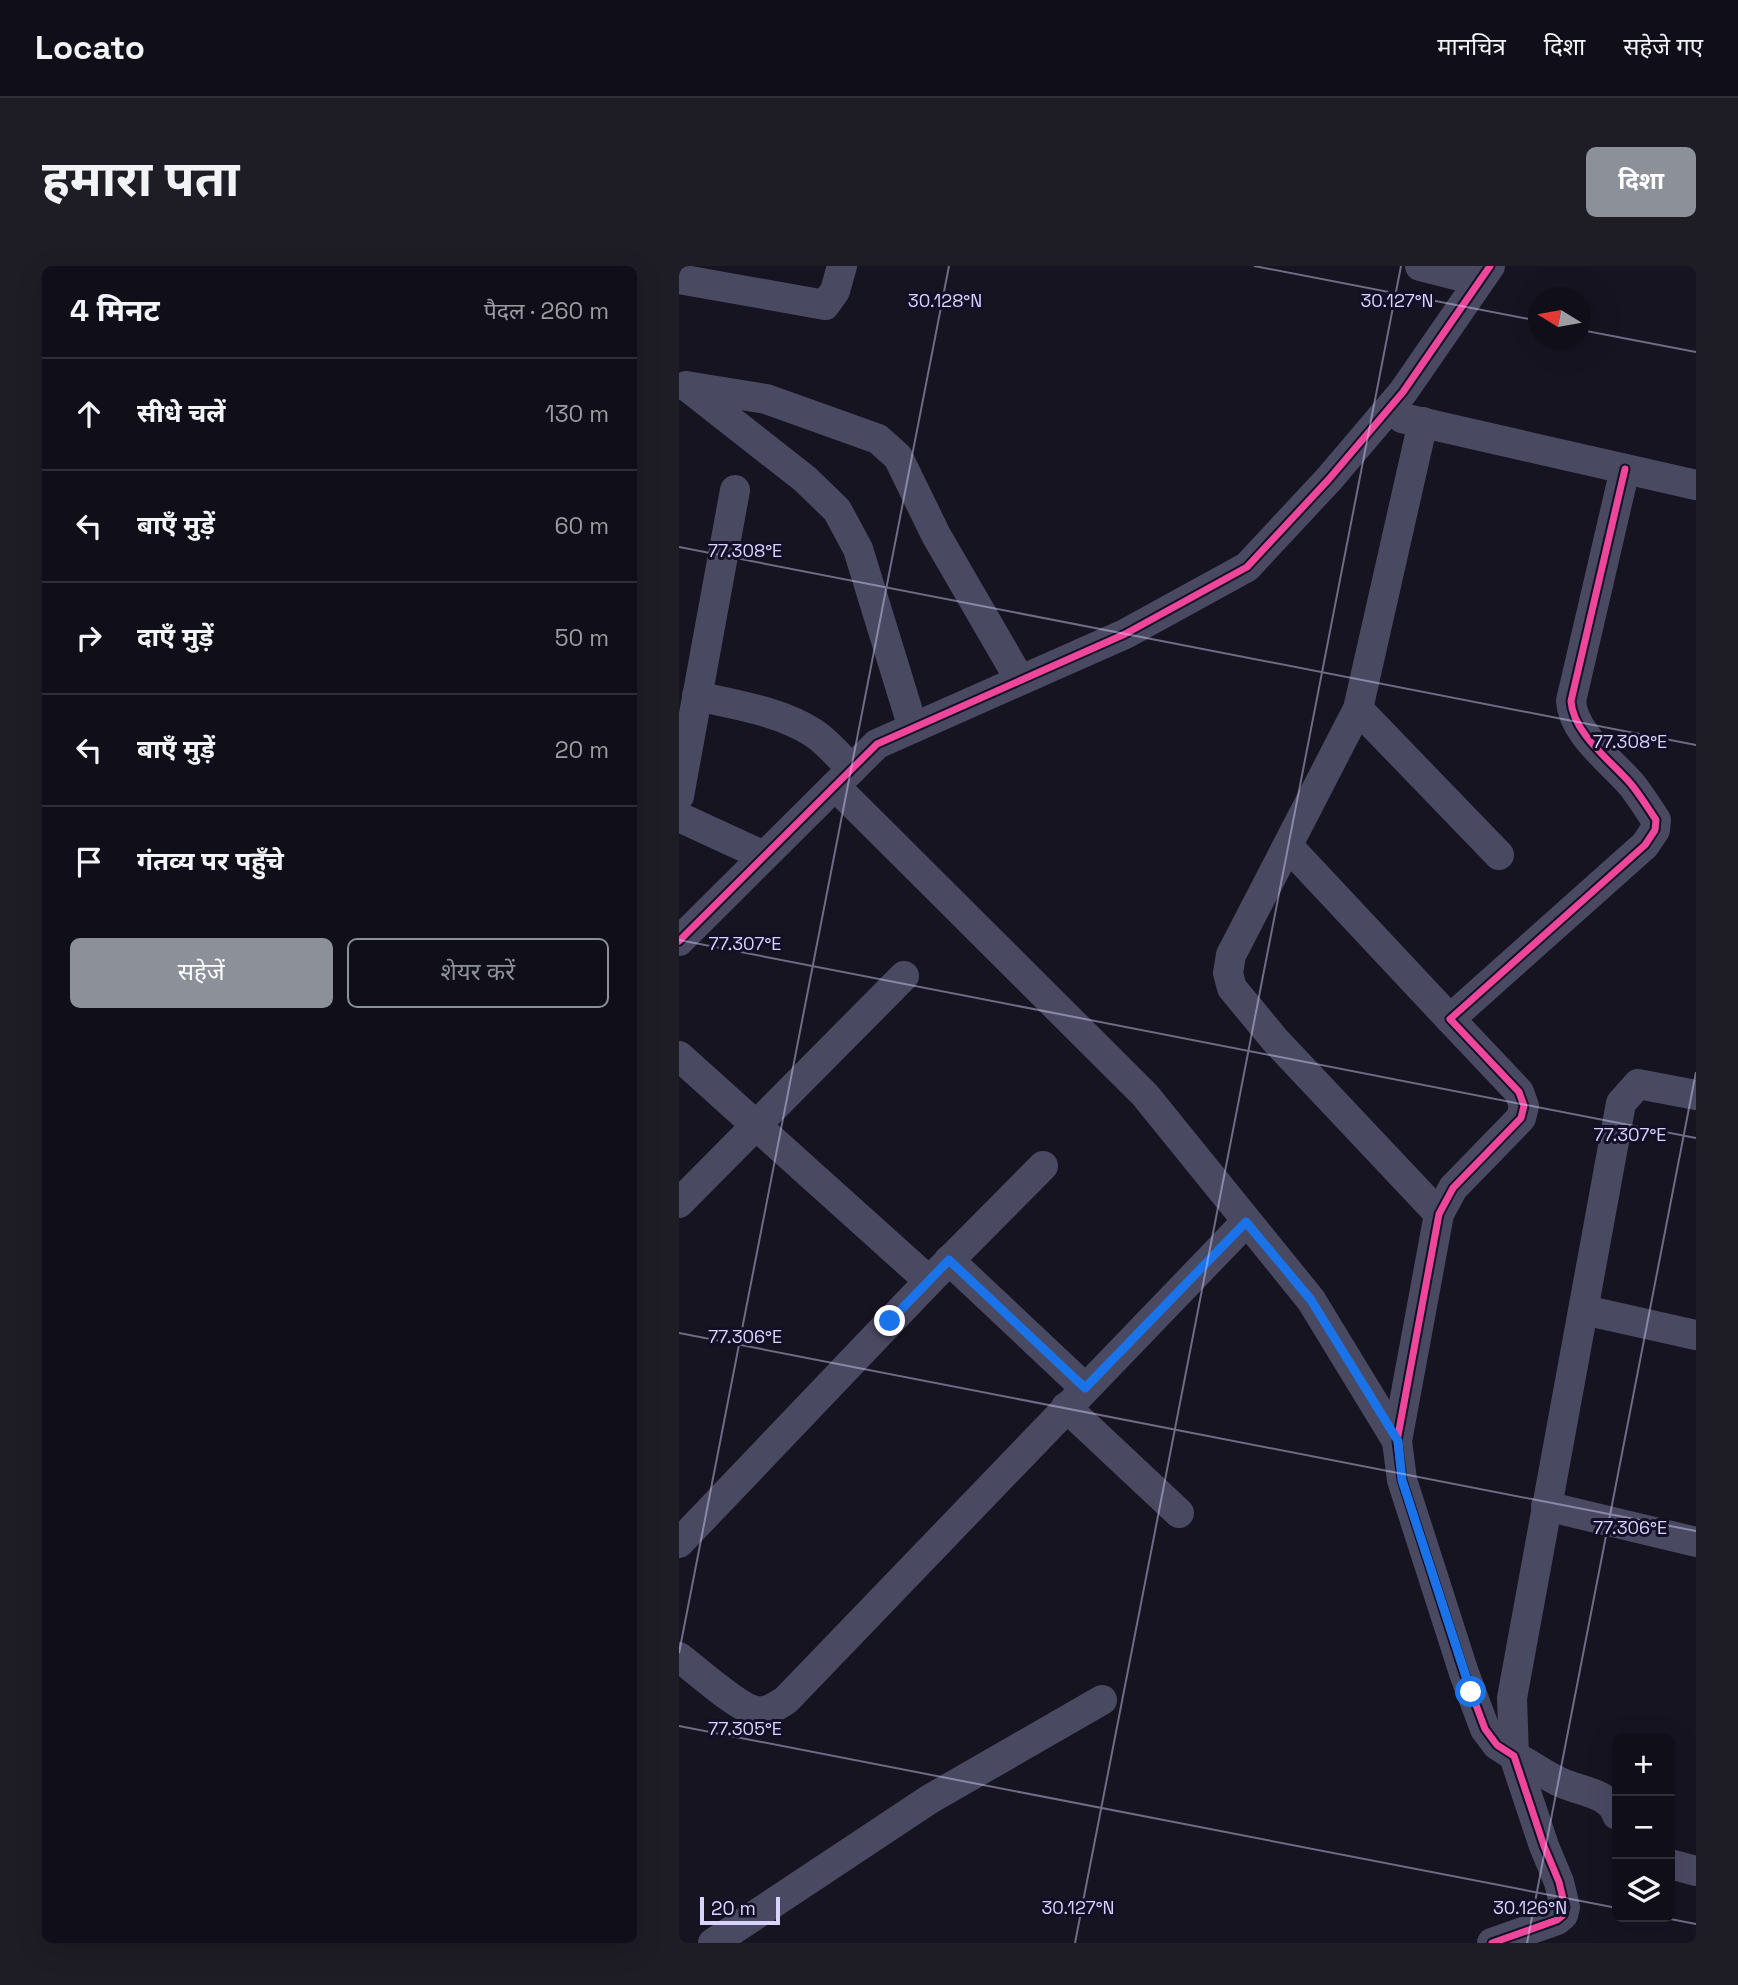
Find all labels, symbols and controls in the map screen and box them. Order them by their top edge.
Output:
text: Locato [35,27,145,69]
text: मानचित्र [1437,31,1506,62]
text: दिशा [1544,31,1585,62]
text: सहेजे गए [1623,31,1703,62]
button: दिशा [1586,147,1696,217]
text: हमारा पता [42,148,239,210]
north arrow [1528,287,1591,350]
text: 30.128°N [908,289,982,312]
text: 30.127°N [1360,289,1434,312]
text: 4 मिनट [70,291,160,330]
text: पैदल · 260 m [484,296,609,326]
icon: ahead [70,395,108,433]
text: सीधे चलें [137,396,226,430]
text: 130 m [545,399,609,429]
icon: left [70,507,108,545]
text: बाएँ मुड़ें [137,508,215,542]
text: 60 m [554,511,609,541]
text: 77.308°E [708,539,782,562]
icon: right [70,619,108,657]
text: दाएँ मुड़ें [137,620,213,654]
text: 50 m [555,623,609,653]
text: 77.308°E [1593,730,1667,753]
icon: left [70,731,108,769]
text: बाएँ मुड़ें [137,732,215,766]
text: 20 m [555,735,609,765]
icon: arrive [70,843,108,881]
text: गंतव्य पर पहुँचे [137,844,284,878]
text: 77.307°E [709,932,781,955]
button: सहेजें [70,938,333,1008]
button: शेयर करें [347,938,609,1008]
text: 77.307°E [1594,1123,1666,1146]
route end [874,1305,905,1336]
text: 77.306°E [708,1325,782,1348]
text: 77.306°E [1593,1516,1667,1539]
route start [1455,1676,1486,1707]
text: 77.305°E [708,1717,782,1740]
map controls [1612,1733,1675,1922]
button: + [1612,1733,1675,1796]
button: − [1612,1796,1675,1859]
button: layers [1612,1859,1675,1922]
scale bar [700,1894,781,1926]
text: 20 m [711,1896,756,1921]
text: 30.127°N [1041,1896,1115,1919]
text: 30.126°N [1493,1896,1567,1919]

